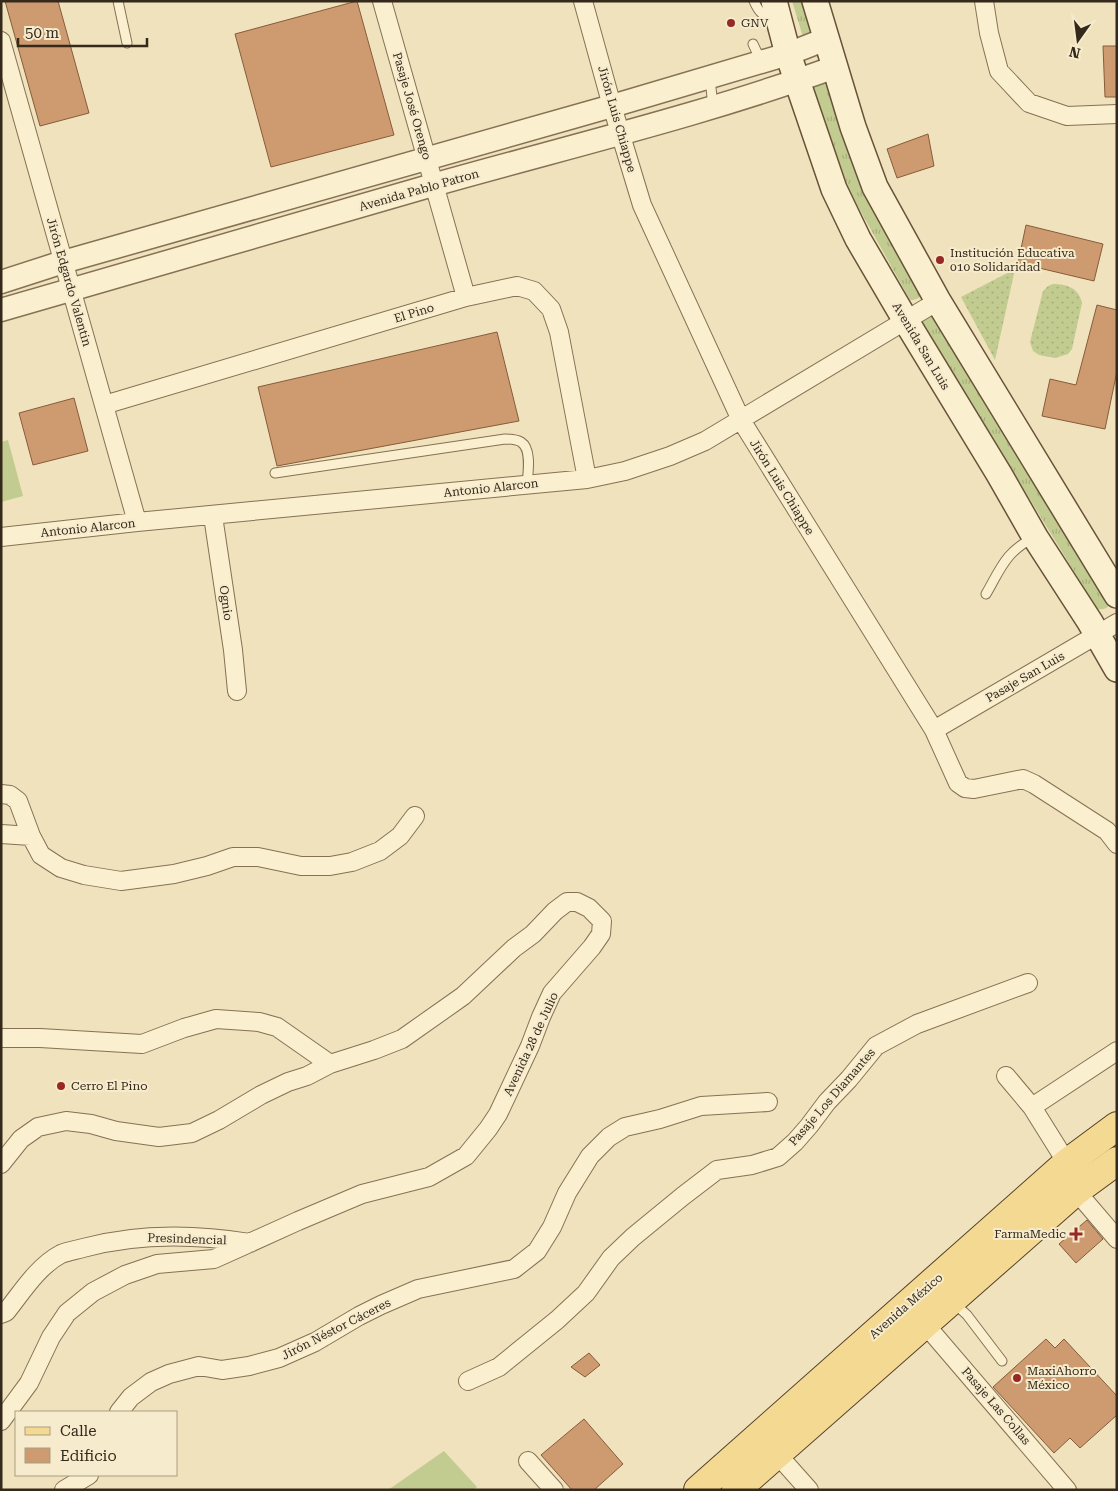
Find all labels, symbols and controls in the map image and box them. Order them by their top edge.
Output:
scale bar [18,15,146,47]
north arrow [1053,15,1103,65]
place label: GNV [741,16,769,30]
marker: GNV [725,17,737,29]
text: 50 m [25,24,60,42]
text: N [1067,43,1082,62]
street label: Pasaje José Orengo [390,51,434,161]
street label: Jirón Luis Chiappe [595,64,639,174]
street label: Avenida Pablo Patron [357,166,481,214]
street label: Jirón Edgardo Valentin [44,216,94,348]
place label: Institución Educativa 010 Solidaridad [950,246,1075,274]
marker: Institución Educativa 010 Solidaridad [934,254,946,266]
street label: El Pino [392,300,436,326]
street label: Avenida San Luis [889,300,953,392]
street label: Jirón Luis Chiappe [747,437,817,538]
street label: Antonio Alarcon [443,476,539,500]
street label: Antonio Alarcon [40,516,136,540]
street label: Ognio [217,585,235,621]
street label: Pasaje San Luis [983,649,1067,705]
street label: Avenida 28 de Julio [501,990,561,1098]
street label: Pasaje Los Diamantes [786,1045,878,1148]
place label: Cerro El Pino [71,1079,148,1093]
marker: Cerro El Pino [55,1080,67,1092]
place label: FarmaMedic [994,1227,1066,1241]
marker: FarmaMedic [1070,1228,1082,1240]
street label: Presindencial [147,1231,227,1247]
street label: Avenida México [866,1270,946,1342]
street label: Jirón Néstor Cáceres [279,1295,393,1363]
place label: MaxiAhorro México [1027,1364,1097,1392]
street label: Pasaje Las Collas [959,1365,1034,1448]
marker: MaxiAhorro México [1011,1372,1023,1384]
legend [15,1411,178,1476]
text: Calle [60,1422,96,1440]
text: Edificio [60,1447,117,1465]

